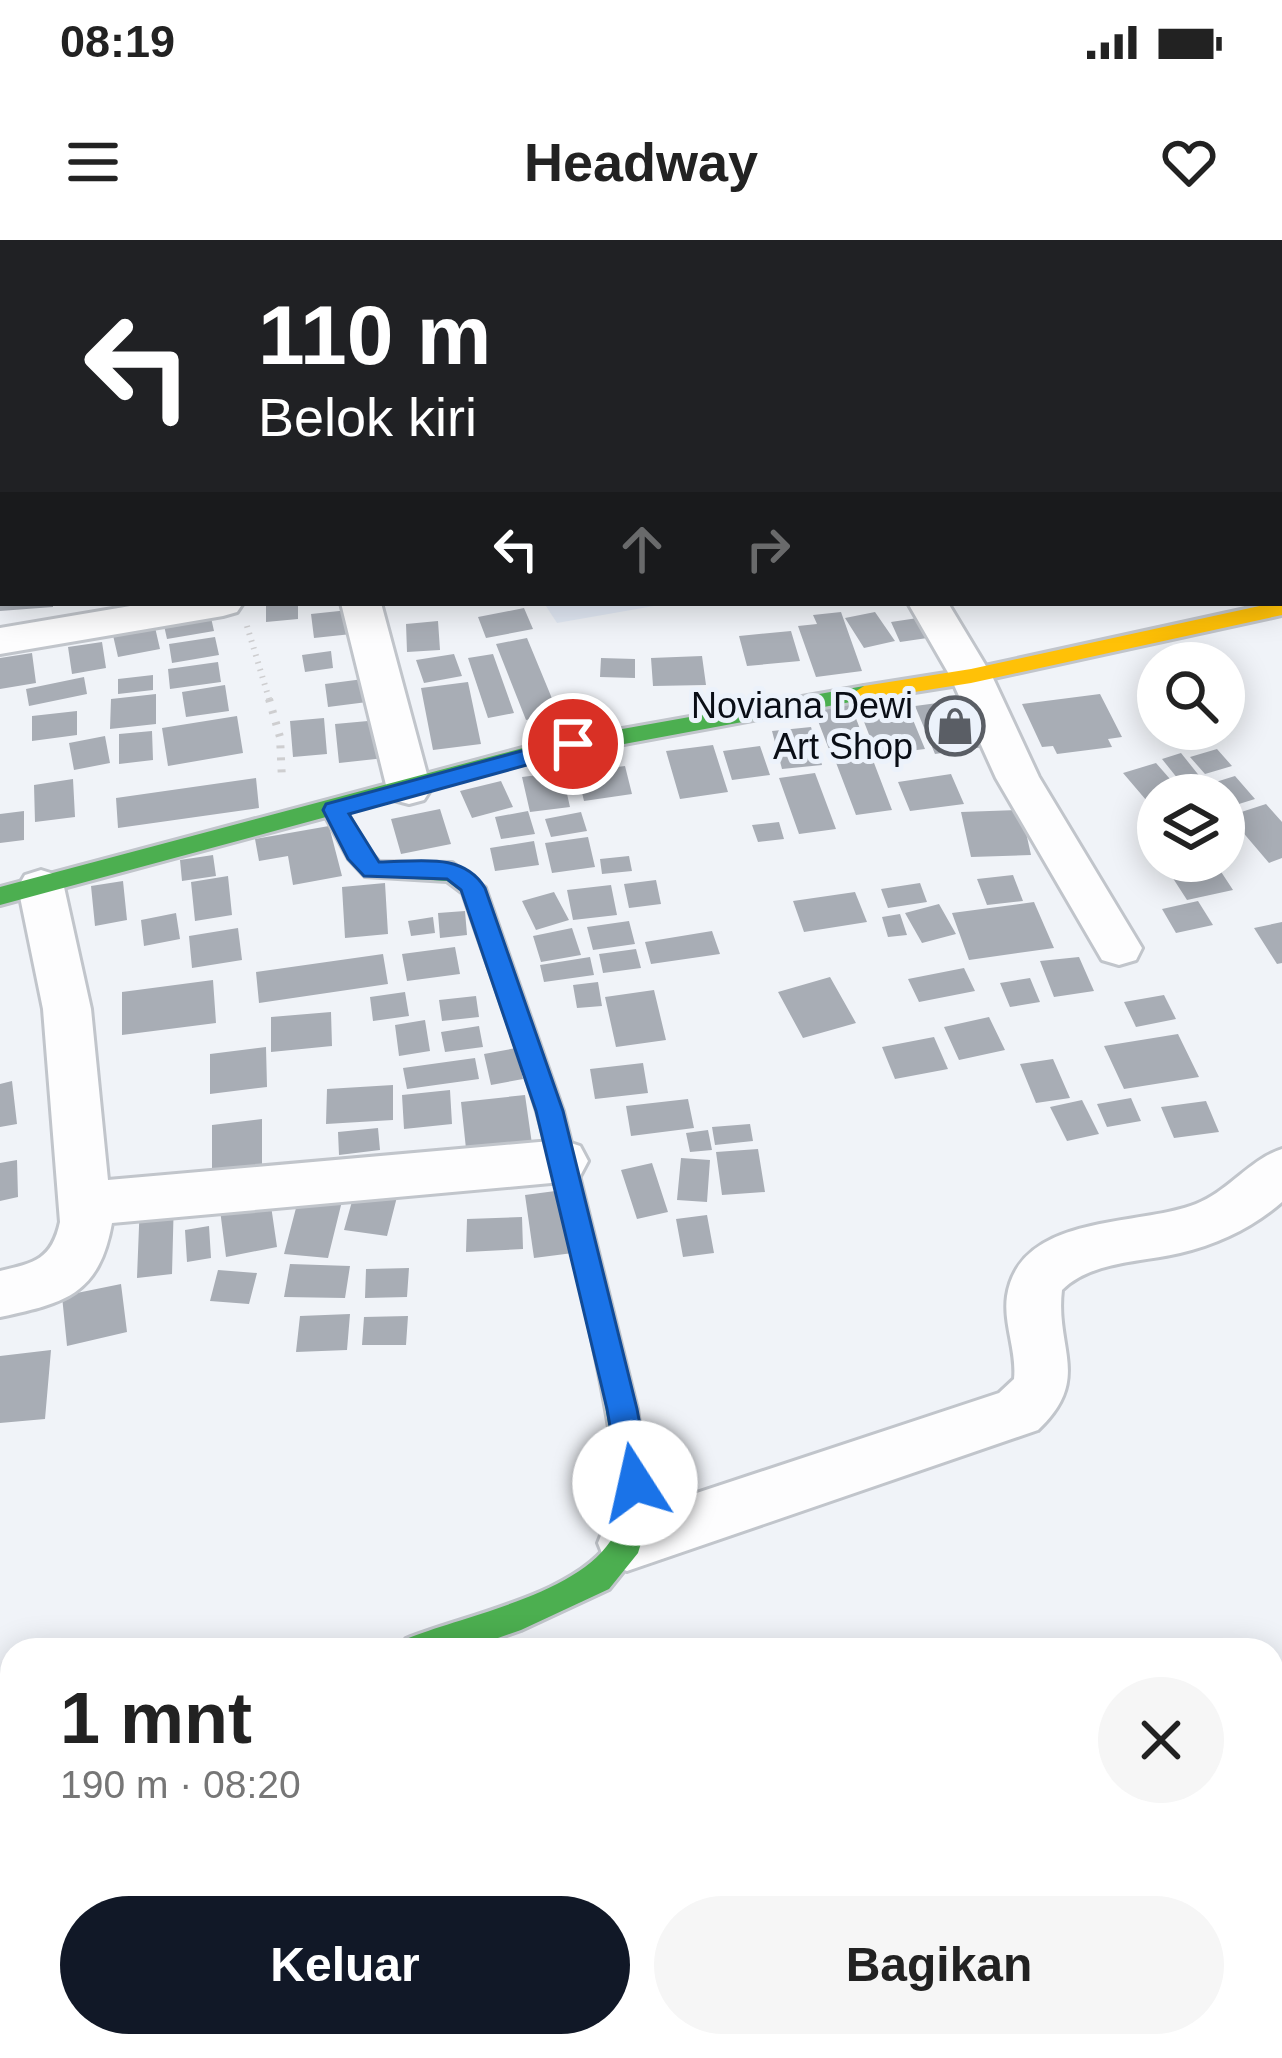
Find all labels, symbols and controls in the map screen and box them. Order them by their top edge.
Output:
text: 08:19 [60,16,175,67]
icon: menu [60,129,126,195]
icon: heart [1156,129,1222,195]
text: Headway [524,132,758,192]
icon: left [60,288,216,444]
text: 110 m [258,288,492,382]
text: Belok kiri [258,387,477,447]
icon: left [483,516,549,582]
icon: ahead [609,516,675,582]
icon: right [735,516,801,582]
map controls [1137,642,1245,882]
button: search [1137,642,1245,750]
place label: Noviana Dewi Art Shop [691,685,913,767]
pin [522,693,624,795]
shop icon: Noviana Dewi Art Shop [924,695,986,757]
icon: arrive [540,711,606,777]
button: layers [1137,774,1245,882]
position arrow [572,1420,698,1546]
button: close [1098,1677,1224,1803]
text: 1 mnt [60,1678,252,1758]
text: 190 m · 08:20 [60,1763,301,1806]
button: Keluar [60,1896,630,2034]
button: Bagikan [654,1896,1224,2034]

